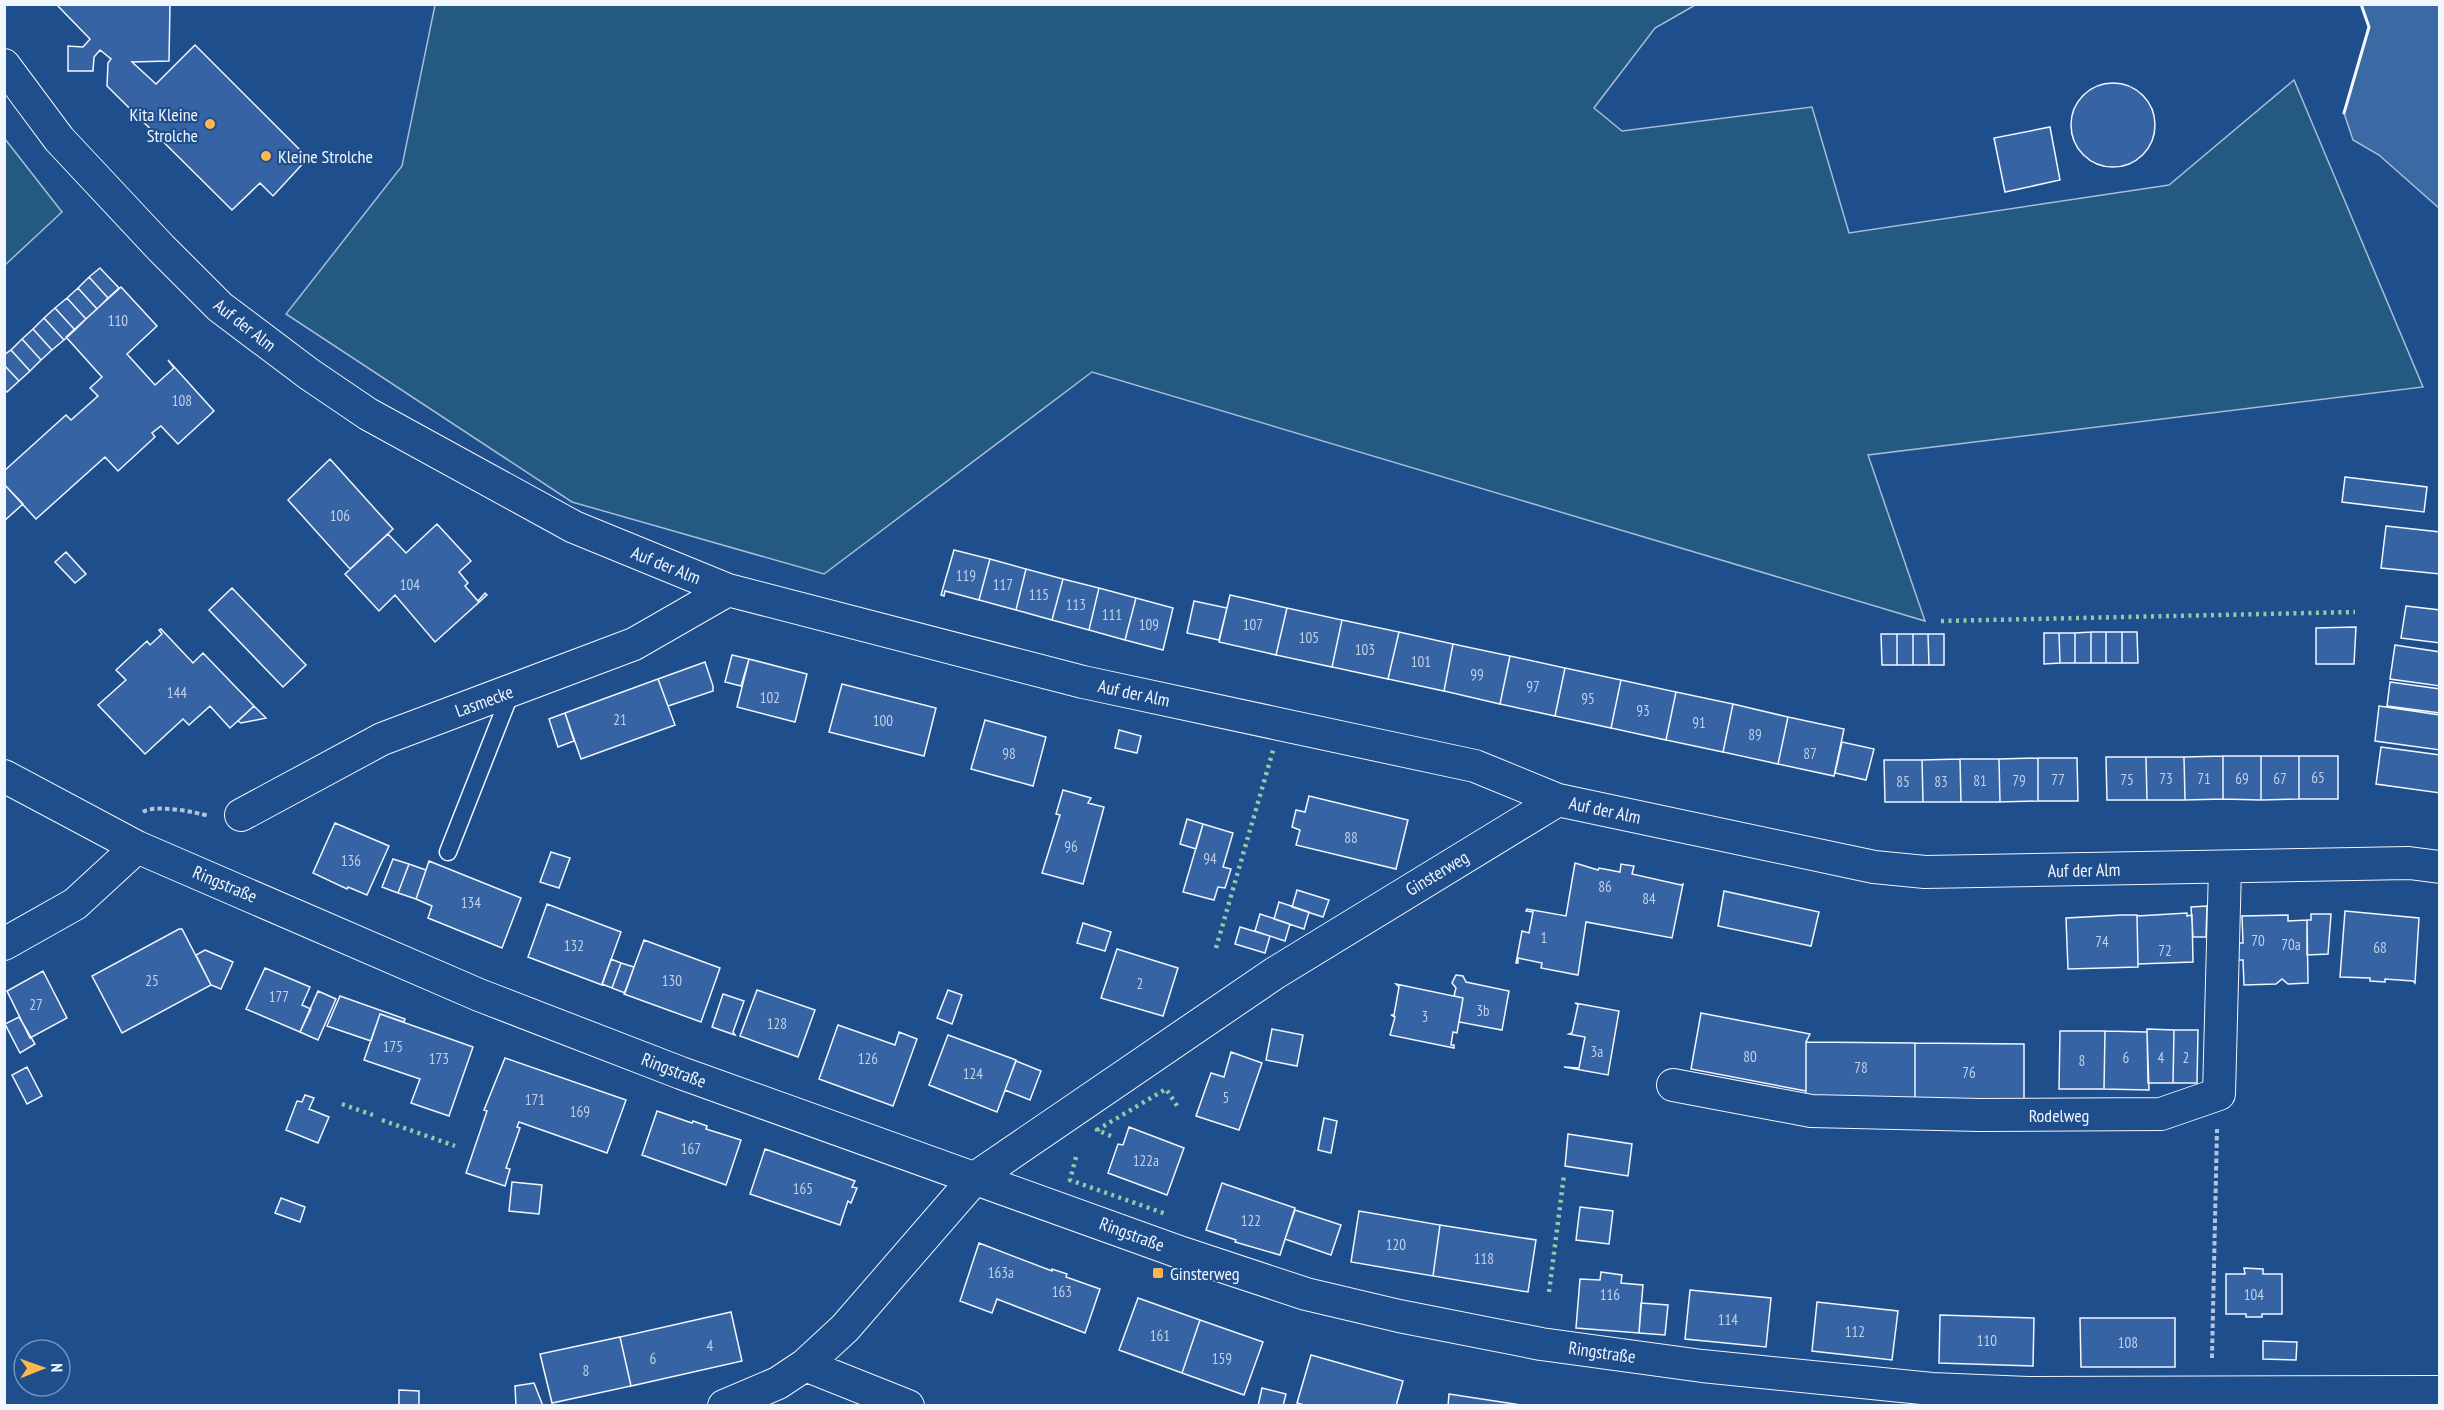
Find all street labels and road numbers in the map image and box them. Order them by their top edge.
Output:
street label: Auf der Alm [209,294,281,356]
street label: Auf der Alm [628,541,704,589]
street label: Auf der Alm [1096,674,1172,712]
street label: Lasmecke [452,680,516,722]
street label: Auf der Alm [1567,791,1643,829]
street label: Ginsterweg [1401,845,1473,901]
street label: Auf der Alm [2047,858,2121,882]
street label: Ringstraße [189,860,261,908]
street label: Ringstraße [638,1047,710,1093]
street label: Rodelweg [2029,1104,2089,1127]
street label: Ringstraße [1096,1212,1168,1256]
street label: Ringstraße [1567,1336,1637,1368]

